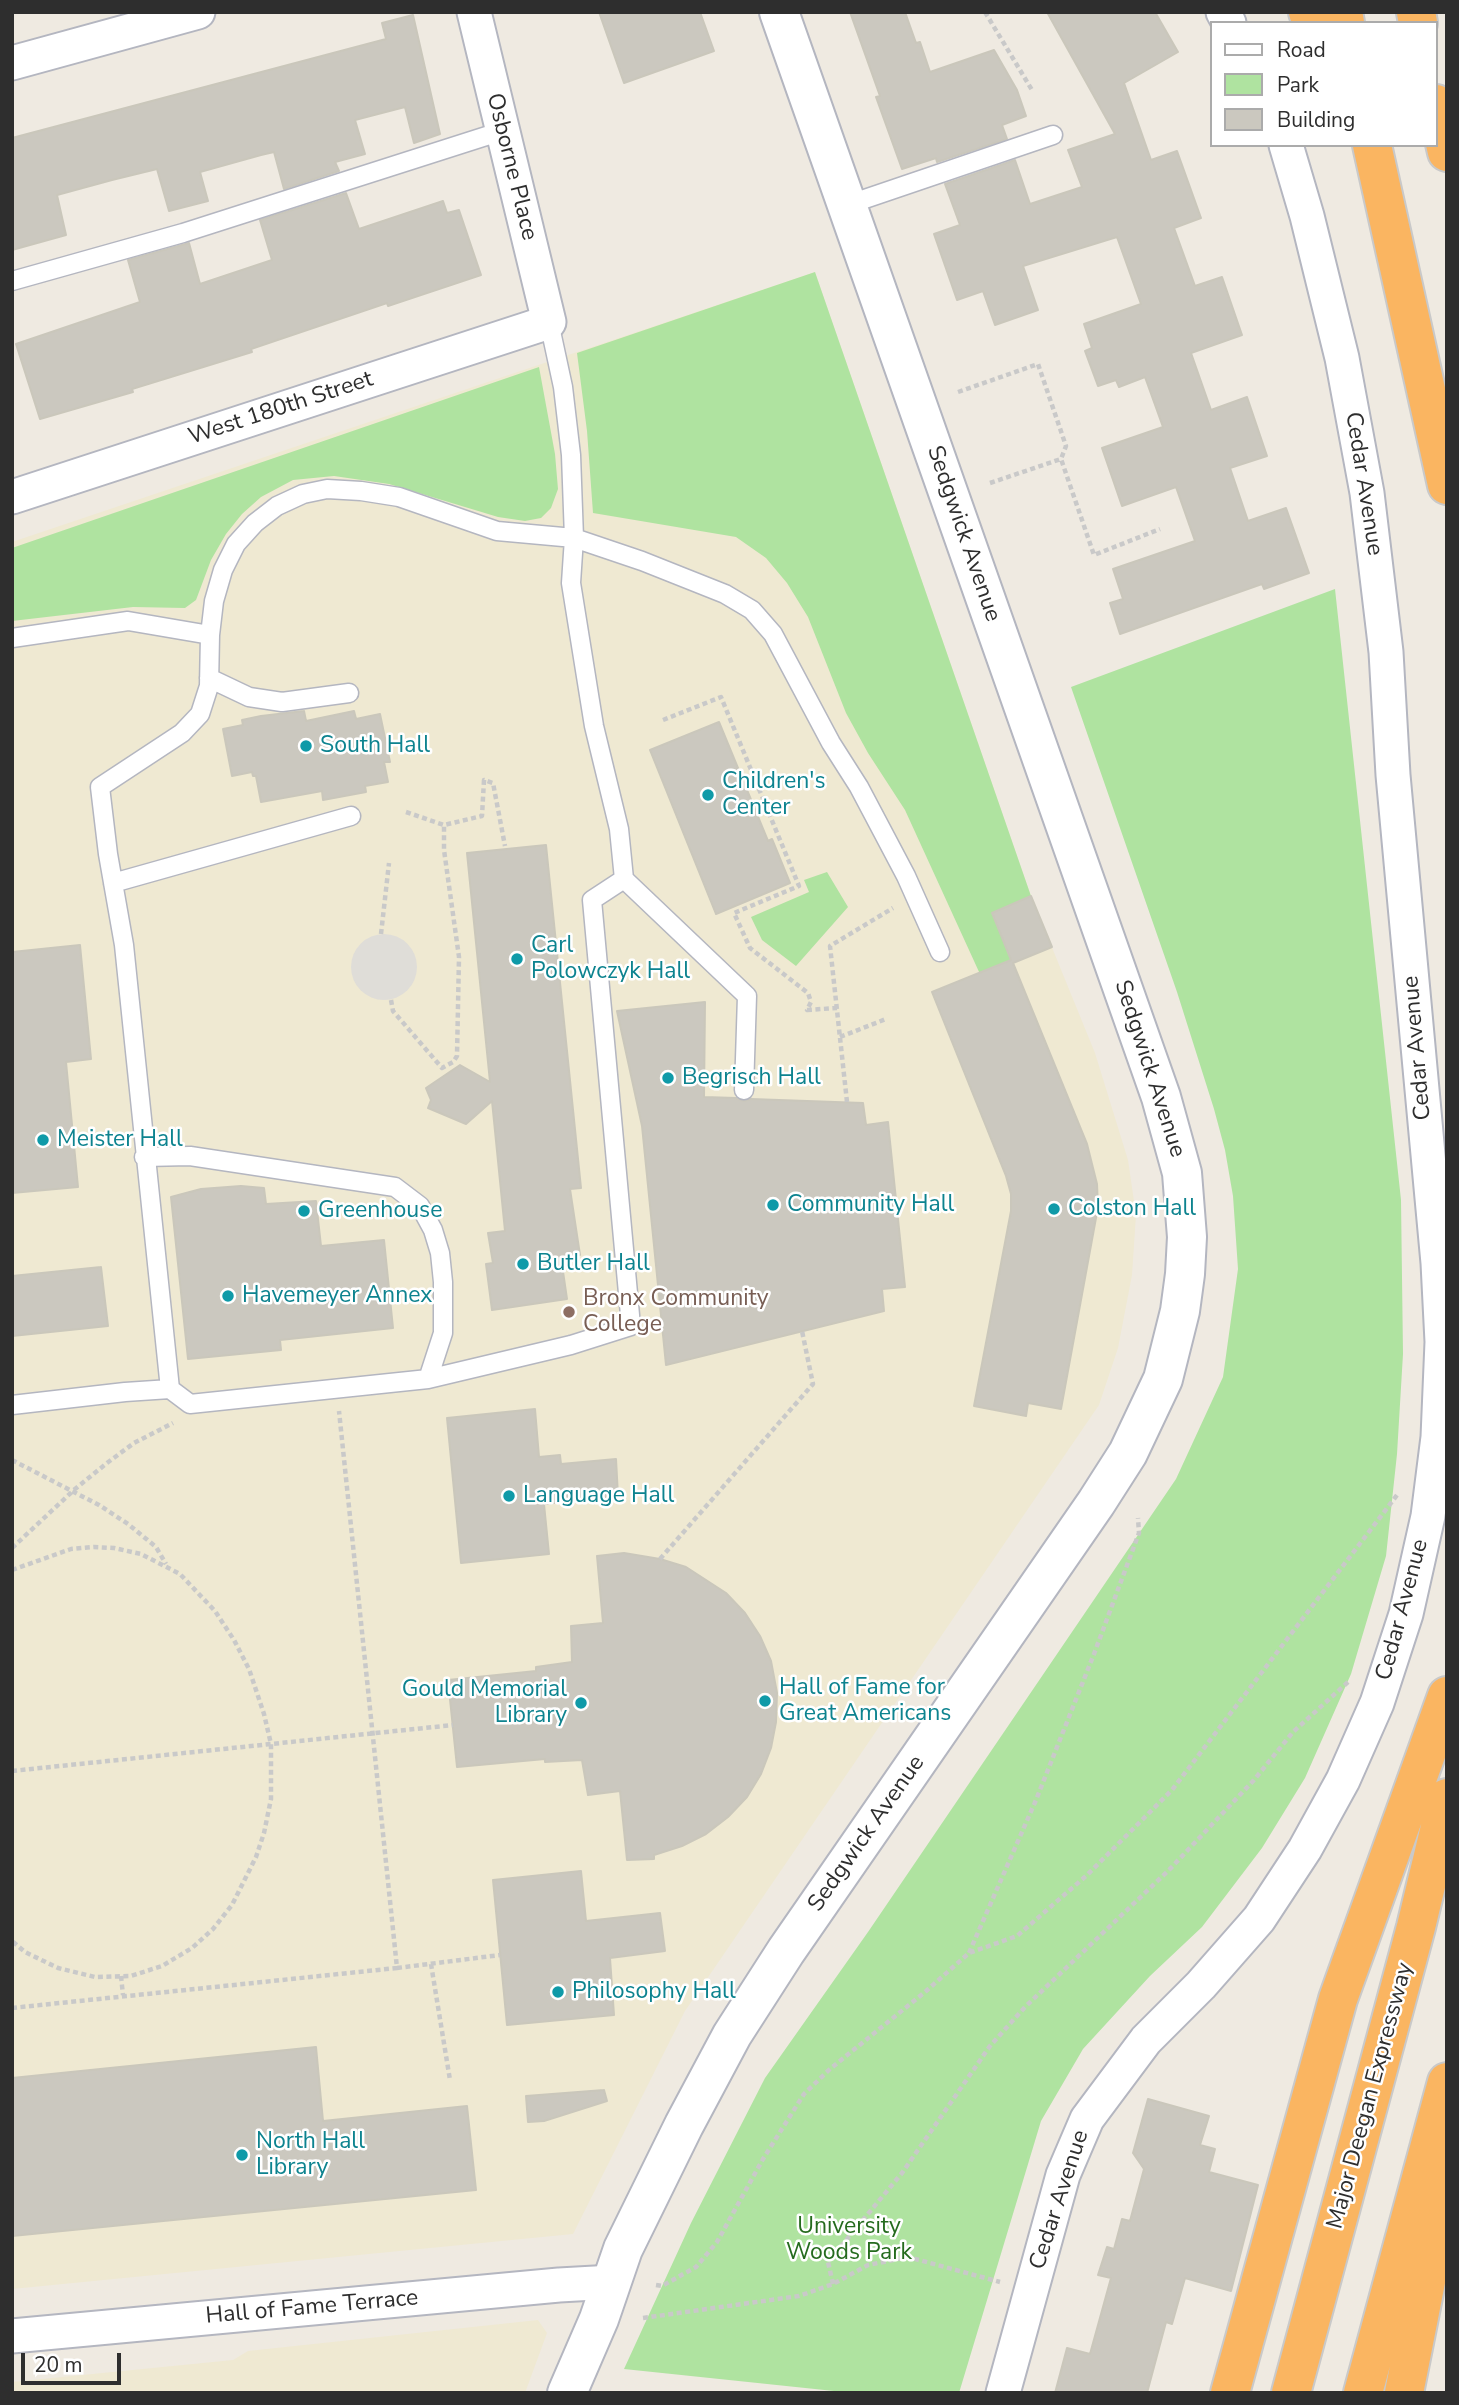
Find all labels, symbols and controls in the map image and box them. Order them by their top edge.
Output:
legend [1210,21,1438,147]
text: Road [1277,36,1326,64]
text: Park [1277,71,1319,99]
street label: Osborne Place [479,91,543,243]
text: Building [1277,106,1355,134]
street label: West 180th Street [185,366,377,452]
street label: Cedar Avenue [1338,410,1388,558]
street label: Sedgwick Avenue [920,442,1006,626]
place label: South Hall [320,732,430,760]
marker: South Hall [298,738,314,754]
place label: Children's Center [722,768,826,822]
marker: Children's Center [700,787,716,803]
place label: Carl Polowczyk Hall [531,932,690,986]
marker: Carl Polowczyk Hall [509,951,525,967]
street label: Cedar Avenue [1398,975,1438,1121]
street label: Sedgwick Avenue [1107,977,1191,1161]
place label: Begrisch Hall [682,1064,821,1092]
marker: Begrisch Hall [660,1070,676,1086]
place label: Meister Hall [57,1126,183,1154]
marker: Meister Hall [35,1132,51,1148]
place label: Community Hall [787,1191,954,1219]
place label: Colston Hall [1068,1195,1196,1223]
place label: Greenhouse [318,1197,442,1225]
marker: Community Hall [765,1197,781,1213]
marker: Colston Hall [1046,1201,1062,1217]
marker: Greenhouse [296,1203,312,1219]
place label: Butler Hall [537,1250,650,1278]
marker: Butler Hall [515,1256,531,1272]
place label: Havemeyer Annex [242,1282,432,1310]
place label: Bronx Community College [583,1285,769,1339]
marker: Havemeyer Annex [220,1288,236,1304]
marker: Bronx Community College [561,1304,577,1320]
place label: Language Hall [523,1482,674,1510]
marker: Language Hall [501,1488,517,1504]
street label: Cedar Avenue [1371,1536,1435,1684]
place label: Hall of Fame for Great Americans [779,1674,951,1728]
place label: Gould Memorial Library [402,1676,567,1730]
marker: Hall of Fame for Great Americans [757,1693,773,1709]
marker: Gould Memorial Library [573,1695,589,1711]
street label: Sedgwick Avenue [803,1751,931,1917]
street label: Major Deegan Expressway [1322,1960,1420,2232]
place label: Philosophy Hall [572,1978,736,2006]
marker: Philosophy Hall [550,1984,566,2000]
street label: Cedar Avenue [1024,2127,1096,2273]
place label: North Hall Library [256,2128,365,2182]
marker: North Hall Library [234,2147,250,2163]
park label: University Woods Park [786,2213,912,2267]
street label: Hall of Fame Terrace [205,2285,419,2331]
scale bar [24,2338,124,2382]
text: 20 m [34,2351,83,2379]

